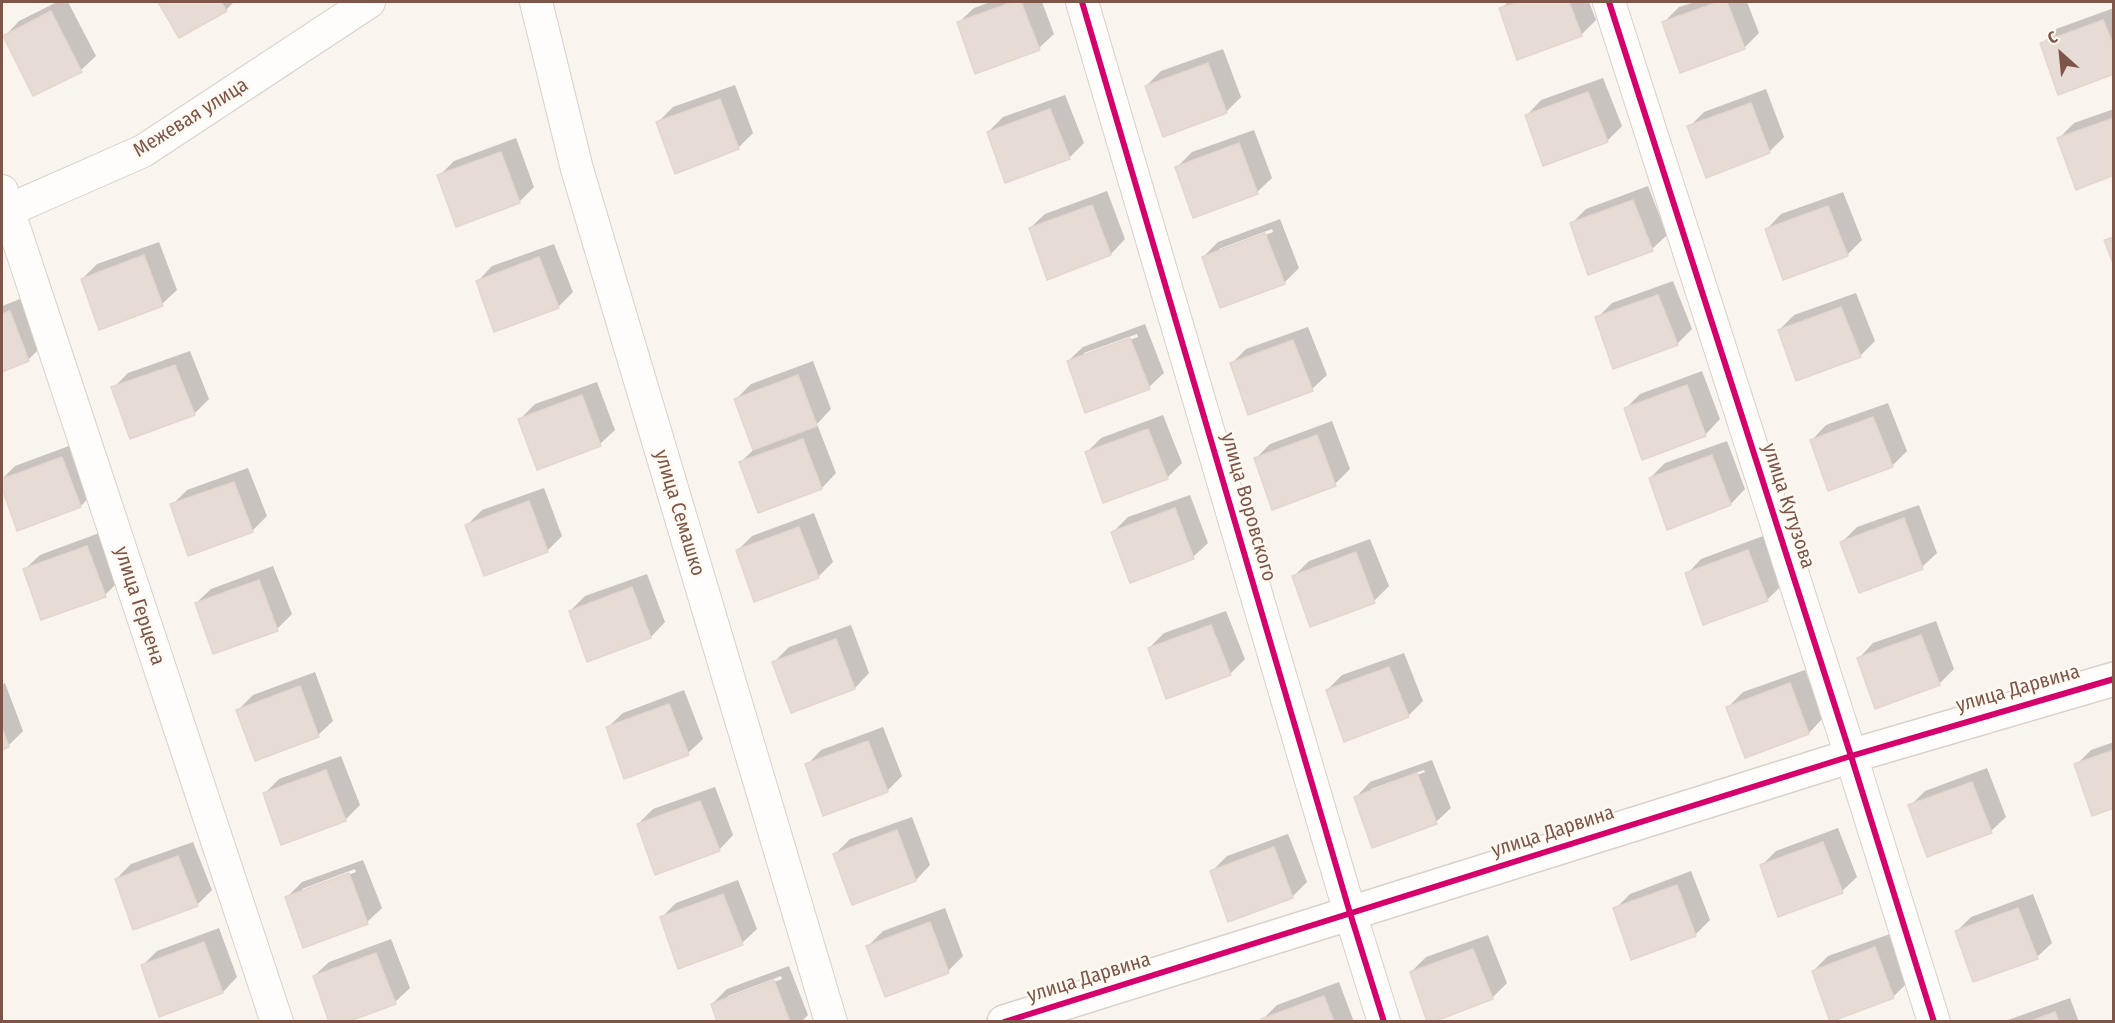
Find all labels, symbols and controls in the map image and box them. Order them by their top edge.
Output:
north arrow [2031,24,2091,84]
text: С [2045,27,2061,48]
street label: Межевая улица [129,73,253,163]
street label: улица Воровского [1215,430,1281,584]
street label: улица Кутузова [1756,440,1820,572]
street label: улица Семашко [648,447,710,579]
street label: улица Герцена [109,544,169,668]
street label: улица Дарвина [1953,660,2083,718]
street label: улица Дарвина [1489,801,1617,863]
street label: улица Дарвина [1024,948,1154,1008]

